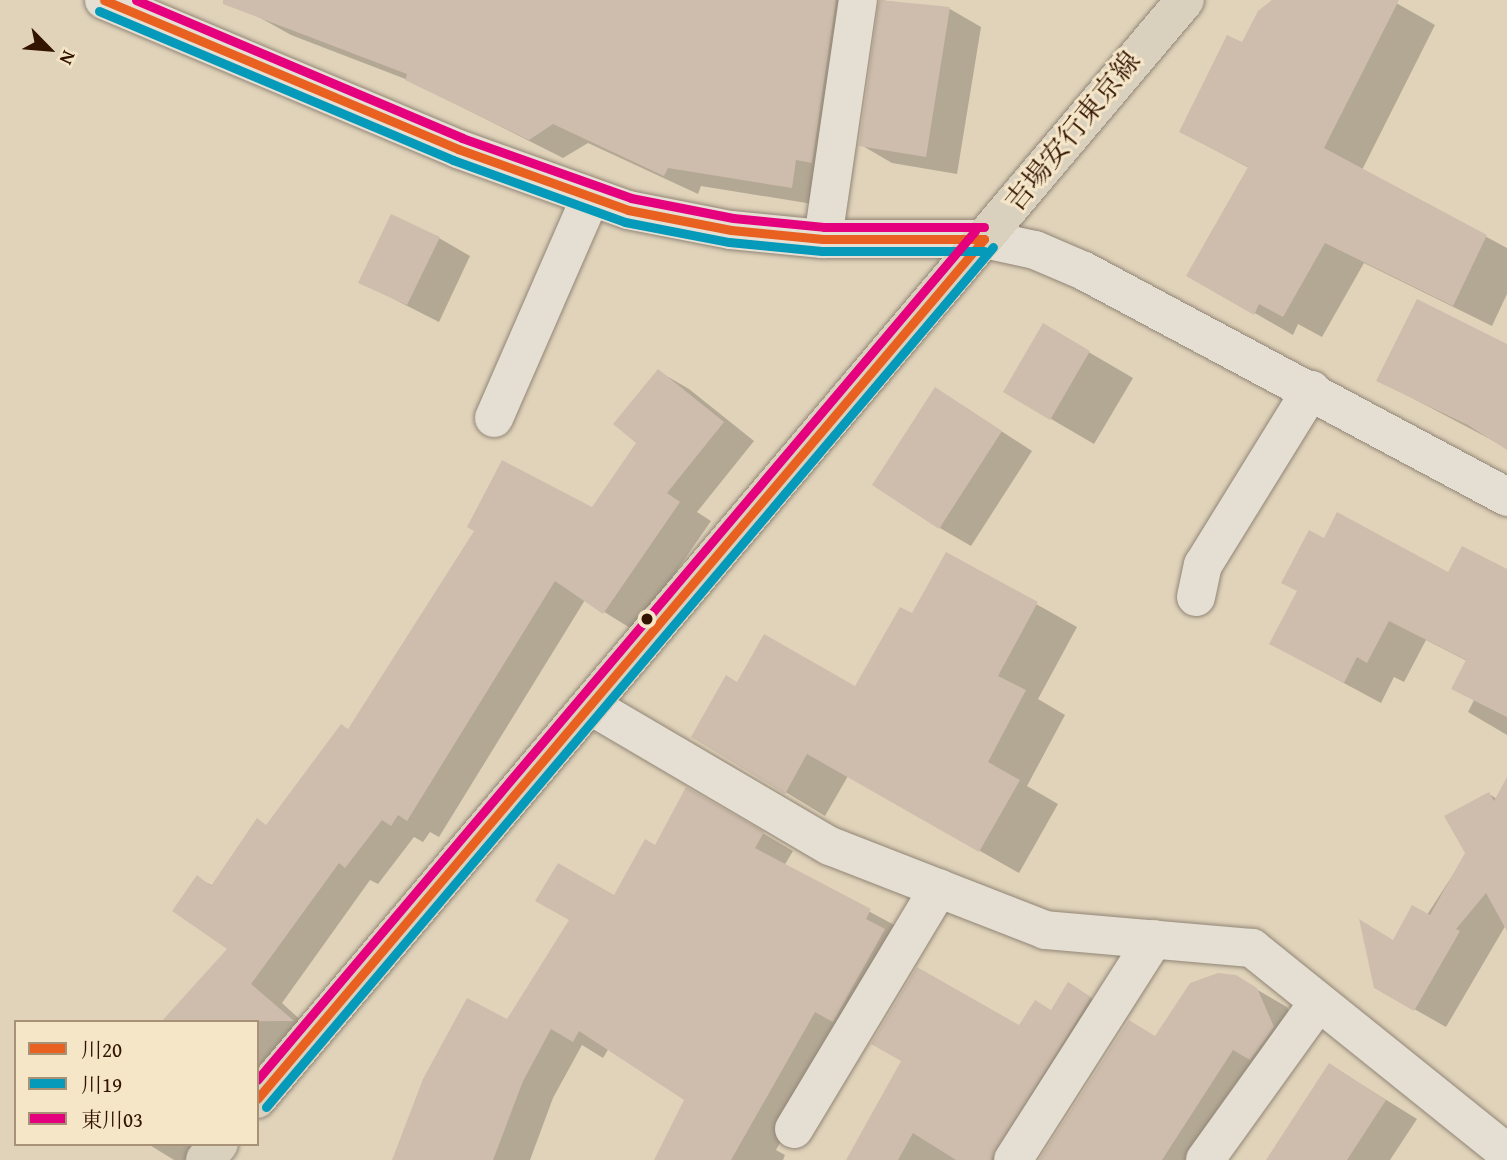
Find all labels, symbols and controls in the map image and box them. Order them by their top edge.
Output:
north arrow [14,14,84,84]
street label: 吉場安行東京線 [997,44,1147,218]
text: N [53,46,83,70]
unlabelled marker [640,612,654,626]
legend [14,1020,259,1146]
text: 川20 [81,1034,122,1065]
text: 川19 [81,1069,122,1100]
text: 東川03 [81,1104,143,1135]

